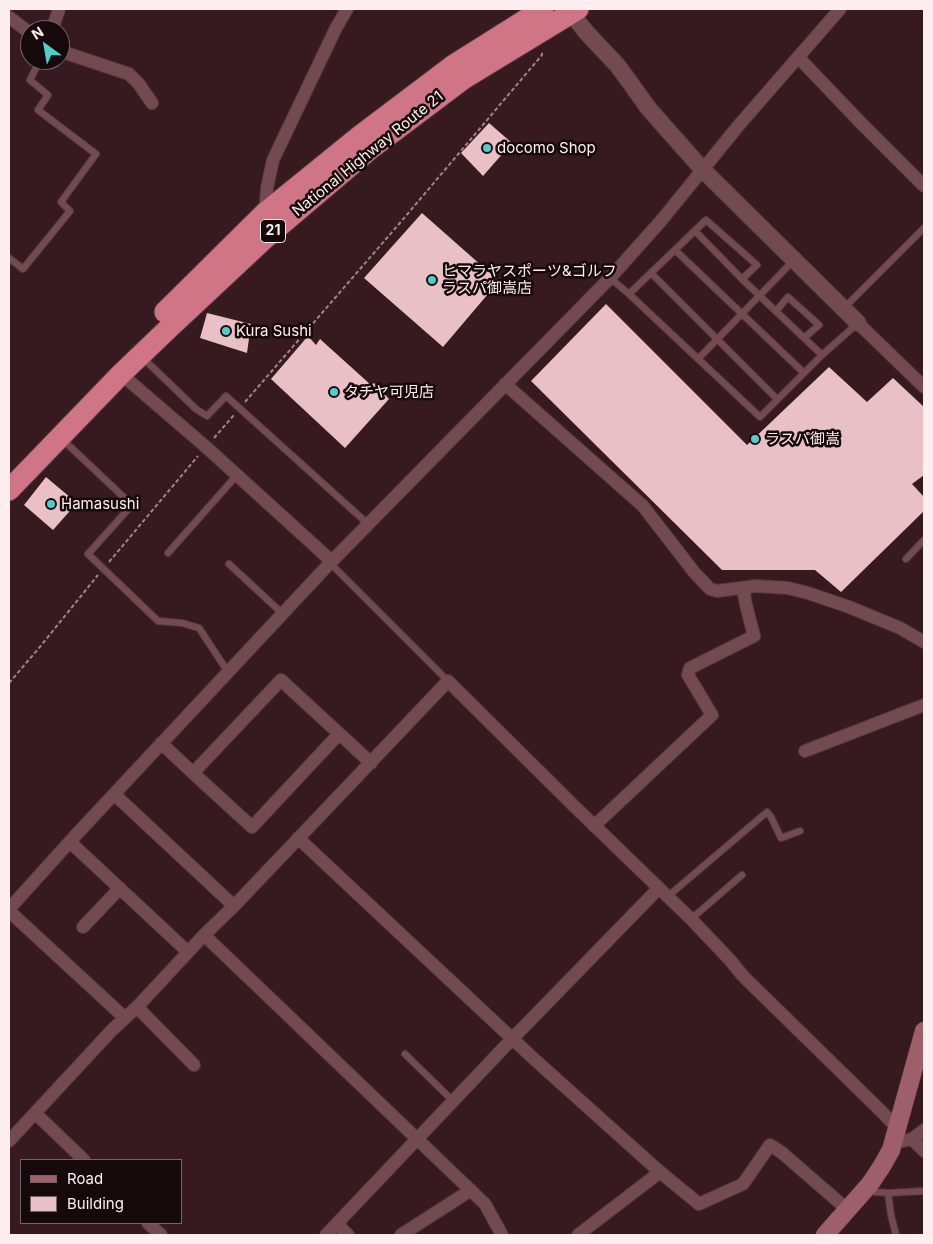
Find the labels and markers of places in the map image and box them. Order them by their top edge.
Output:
place label: docomo Shop [497,139,596,157]
marker: docomo Shop [481,142,493,154]
place label: ヒマラヤスポーツ&ゴルフ ラスパ御嵩店 [442,262,617,297]
marker: ヒマラヤスポーツ&ゴルフ ラスパ御嵩店 [426,274,438,286]
place label: Kura Sushi [236,322,312,340]
marker: Kura Sushi [220,325,232,337]
place label: タチヤ可児店 [344,383,434,401]
marker: タチヤ可児店 [328,386,340,398]
place label: ラスパ御嵩 [765,430,840,448]
marker: ラスパ御嵩 [749,433,761,445]
place label: Hamasushi [61,495,139,513]
marker: Hamasushi [45,498,57,510]

